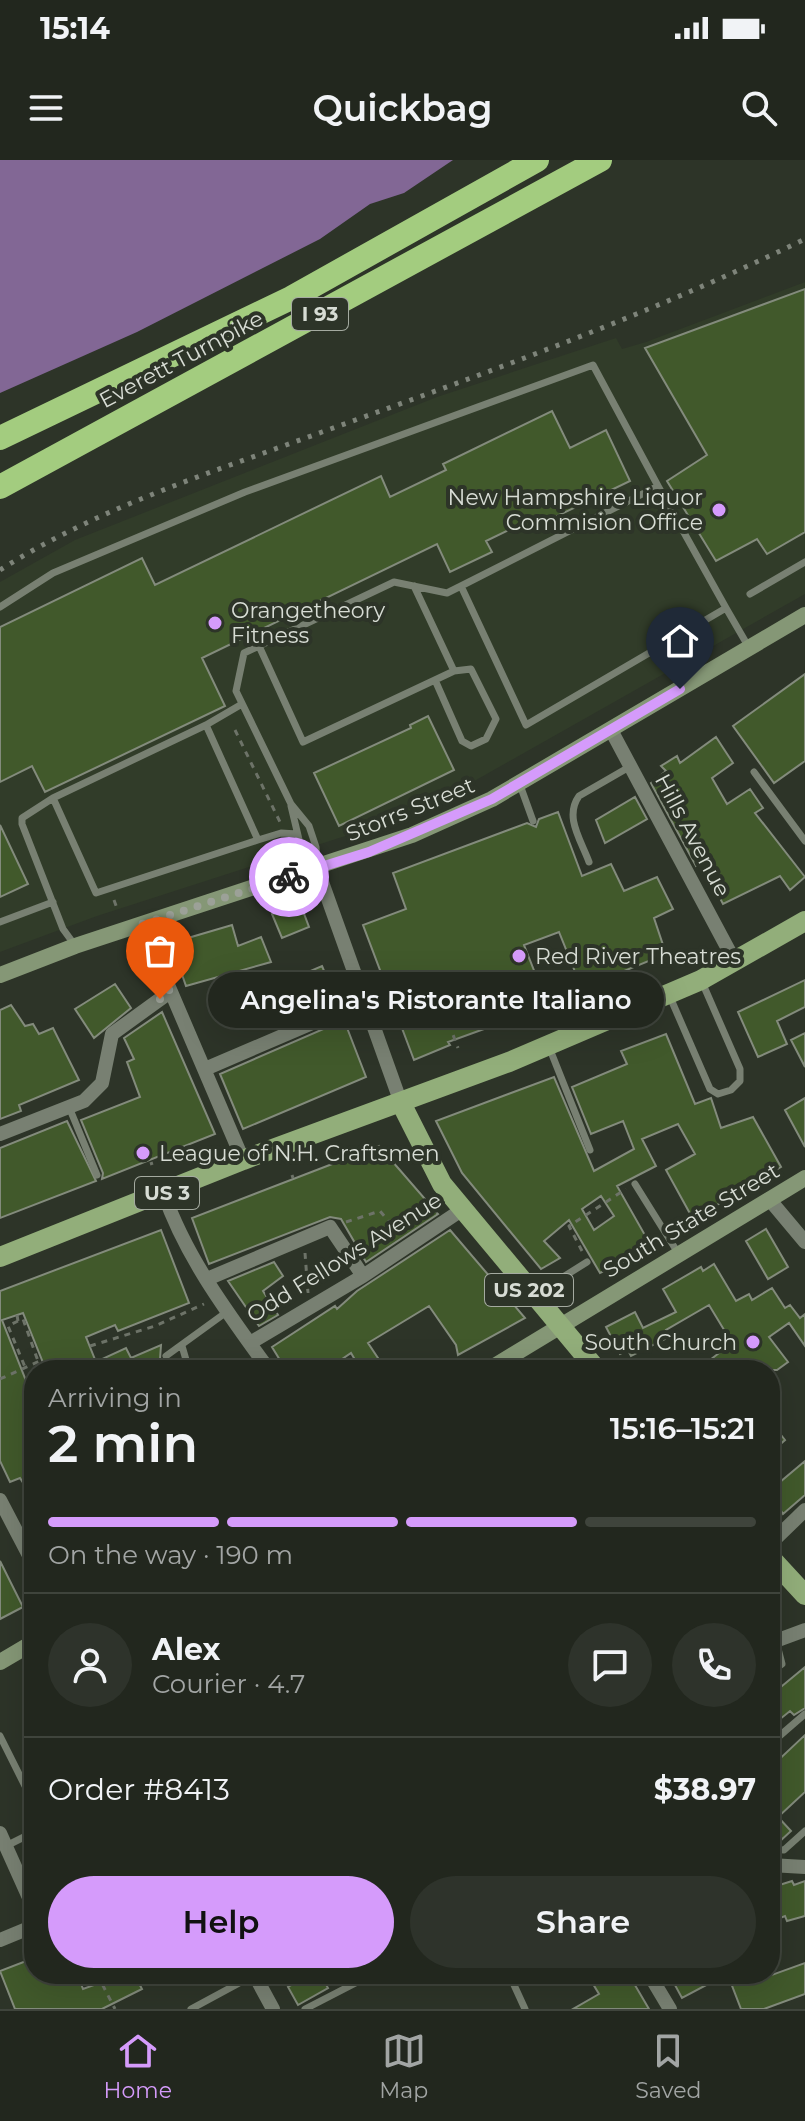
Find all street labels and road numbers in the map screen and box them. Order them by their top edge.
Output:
road number: I 93 [292,298,348,330]
street label: Everett Turnpike [95,305,268,414]
street label: Hills Avenue [649,769,736,901]
street label: Storrs Street [342,771,478,848]
street label: South State Street [598,1157,784,1284]
road number: US 3 [135,1177,199,1209]
street label: Odd Fellows Avenue [242,1186,447,1328]
road number: US 202 [485,1274,573,1306]

